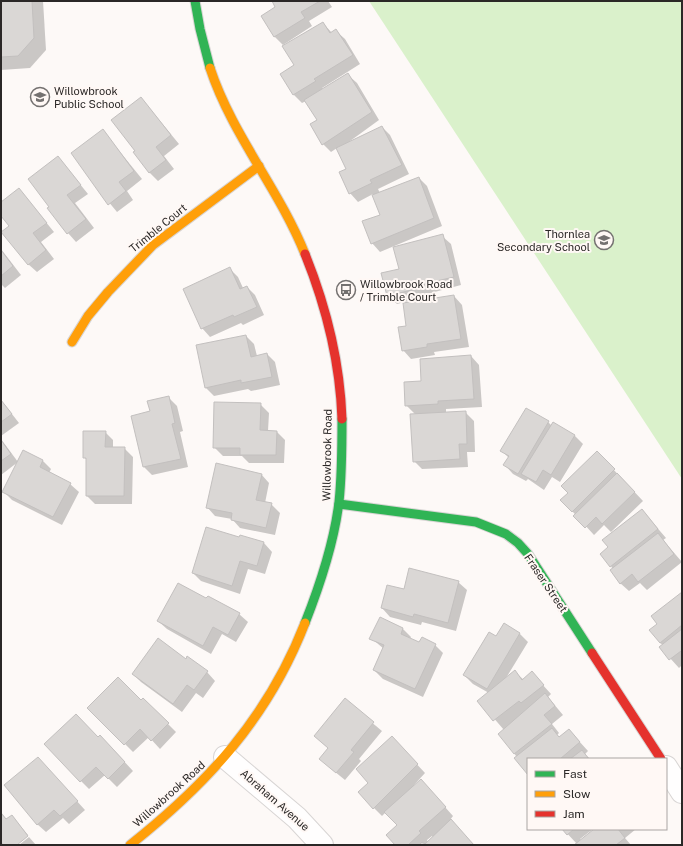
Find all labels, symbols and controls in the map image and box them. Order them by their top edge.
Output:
place label: Willowbrook Public School [54,85,124,110]
school or university icon: Willowbrook Public School [29,86,51,108]
street label: Trimble Court [127,201,189,255]
place label: Thornlea Secondary School [497,228,590,253]
school or university icon: Thornlea Secondary School [593,229,615,251]
place label: Willowbrook Road / Trimble Court [360,278,452,303]
bus stop icon: Willowbrook Road / Trimble Court [335,279,357,301]
street label: Willowbrook Road [320,409,334,501]
street label: Fraser Street [522,552,570,614]
legend [527,758,667,830]
street label: Willowbrook Road [131,759,207,829]
street label: Abraham Avenue [238,767,312,833]
text: Fast [563,767,588,781]
text: Slow [563,787,591,801]
text: Jam [563,807,585,821]

